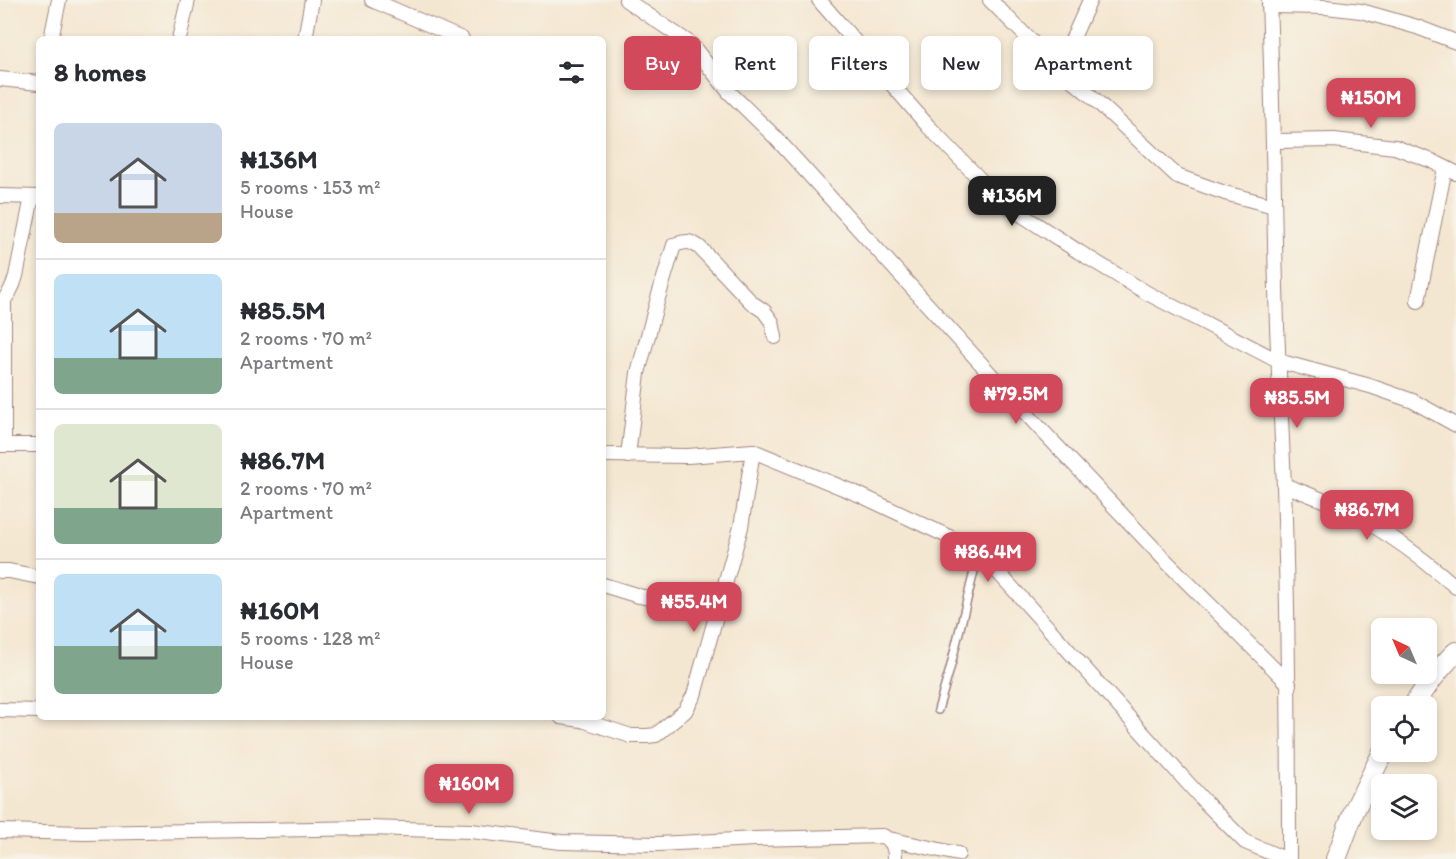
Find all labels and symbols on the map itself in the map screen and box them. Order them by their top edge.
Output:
pin: ₦150M [1329,78,1413,129]
pin: ₦136M [970,176,1054,227]
pin: ₦79.5M [967,374,1065,425]
pin: ₦85.5M [1248,378,1346,429]
pin: ₦86.7M [1318,490,1416,541]
pin: ₦86.4M [939,532,1037,583]
pin: ₦55.4M [645,582,743,633]
north arrow [1371,618,1437,684]
pin: ₦160M [427,764,511,815]

